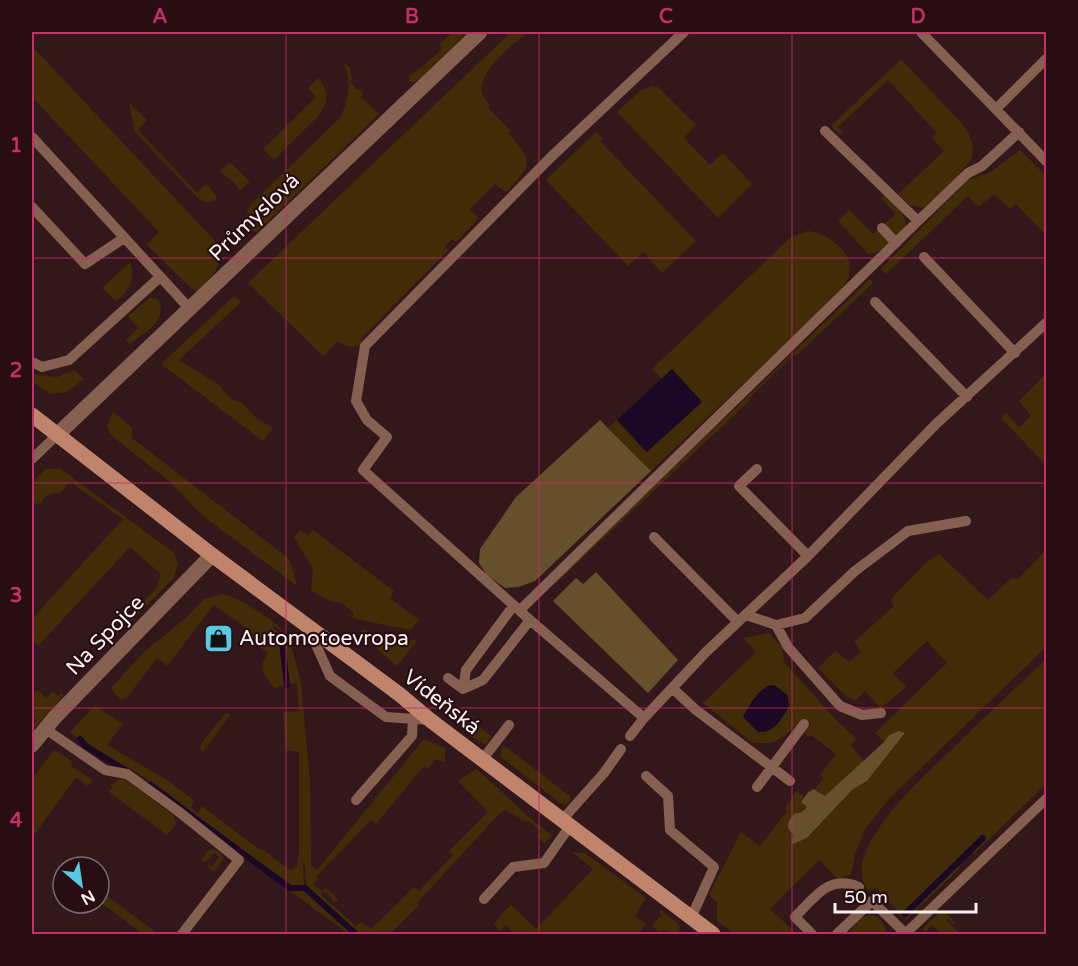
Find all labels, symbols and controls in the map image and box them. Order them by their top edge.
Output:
text: A [153,5,168,29]
text: B [405,5,419,29]
text: C [659,5,673,29]
text: D [910,5,926,29]
text: 1 [10,134,22,158]
street label: Průmyslová [204,168,305,267]
text: 2 [10,359,22,383]
text: 3 [10,584,22,608]
street label: Na Spojce [61,590,150,680]
shop icon: Automotoevropa [202,622,234,654]
place label: Automotoevropa [239,626,409,651]
street label: Vídeňská [398,665,485,740]
text: 4 [10,809,23,833]
north arrow [51,855,111,915]
scale bar [835,876,976,914]
text: N [77,885,98,909]
text: 50 m [844,886,888,908]

